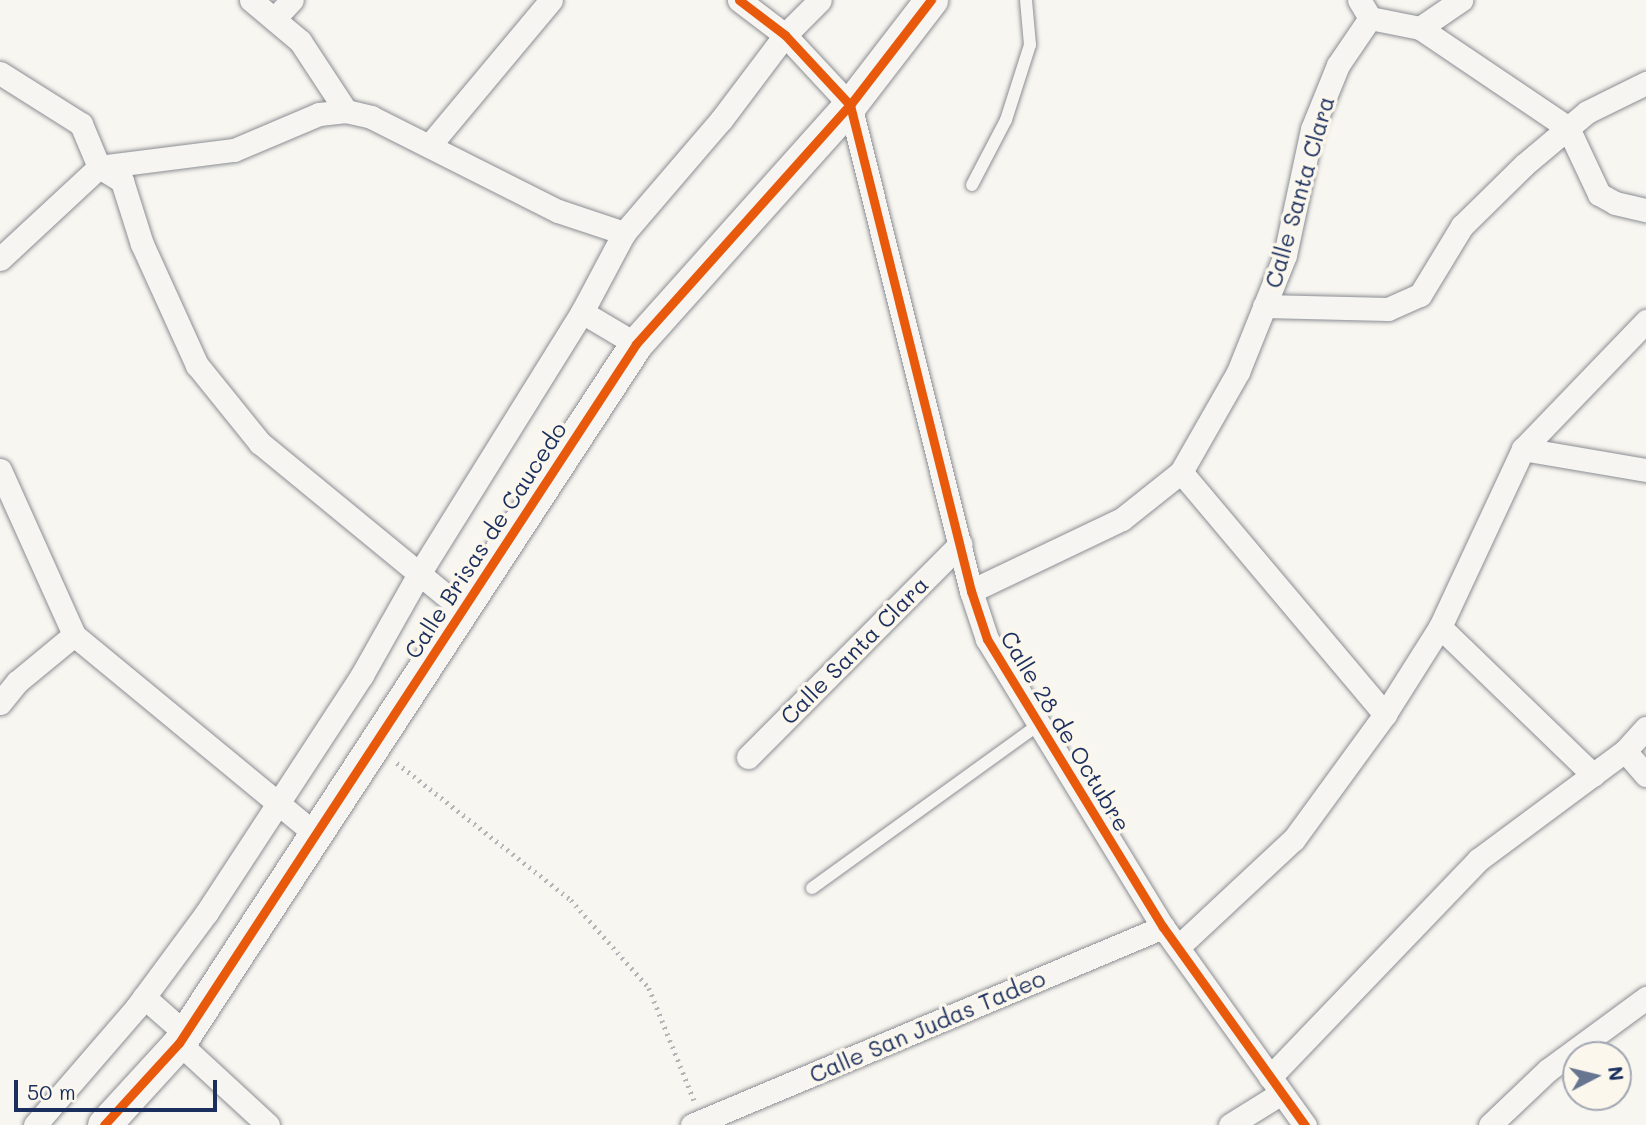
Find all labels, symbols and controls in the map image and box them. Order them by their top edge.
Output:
street label: Calle Santa Clara [1258,93,1340,291]
street label: Calle Brisas de Caucedo [398,417,572,663]
street label: Calle Santa Clara [774,570,934,730]
street label: Calle 28 de Octubre [995,626,1137,836]
street label: Calle San Judas Tadeo [805,964,1049,1088]
north arrow [1562,1041,1632,1111]
text: N [1603,1065,1630,1082]
scale bar [18,1066,220,1110]
text: 50 m [27,1078,76,1105]

